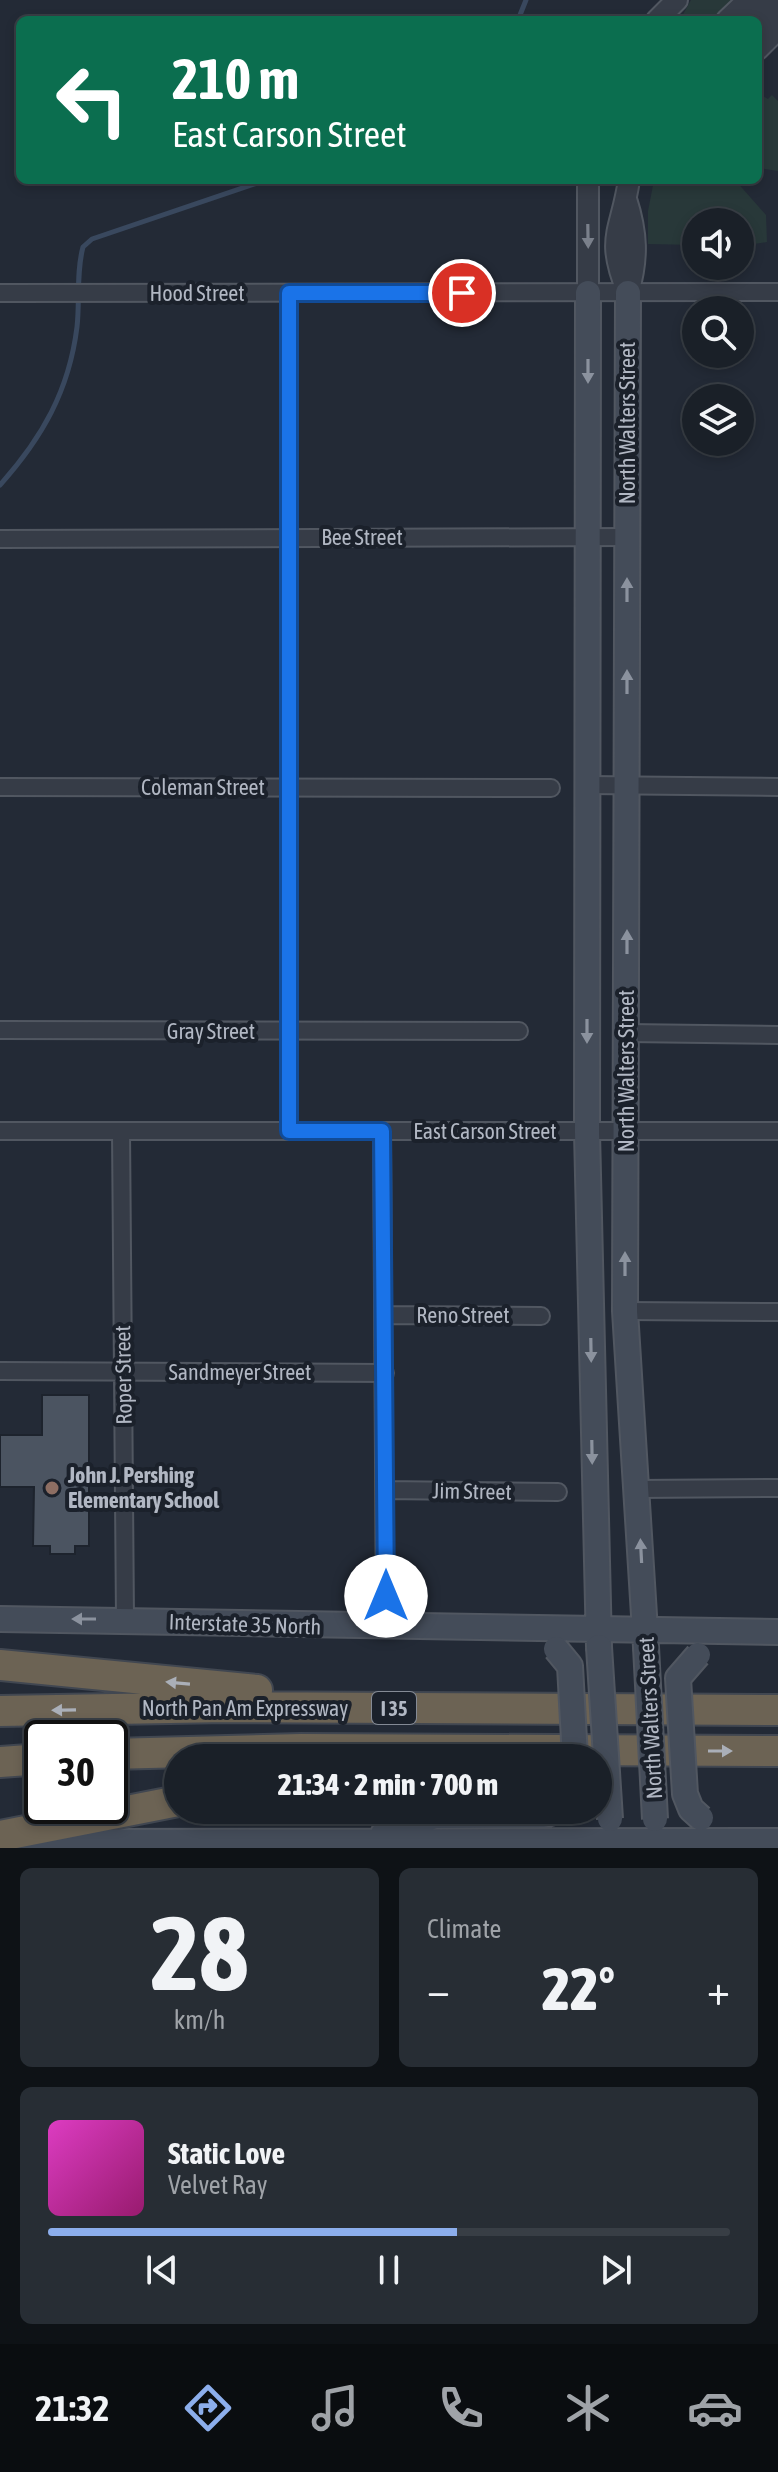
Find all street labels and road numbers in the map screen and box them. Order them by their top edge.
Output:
street label: Hood Street [149,280,245,306]
street label: North Walters Street [614,342,640,504]
street label: Bee Street [321,524,403,550]
street label: Coleman Street [141,774,265,800]
street label: North Walters Street [613,990,639,1152]
street label: Gray Street [167,1018,255,1044]
street label: East Carson Street [413,1118,557,1144]
street label: Reno Street [416,1302,510,1328]
street label: Roper Street [109,1325,137,1425]
street label: Sandmeyer Street [169,1359,311,1385]
street label: Jim Street [432,1477,512,1505]
street label: Interstate 35 North [168,1608,322,1640]
street label: North Walters Street [633,1636,667,1800]
road number: I 35 [372,1692,416,1724]
street label: North Pan Am Expressway [142,1695,348,1721]

